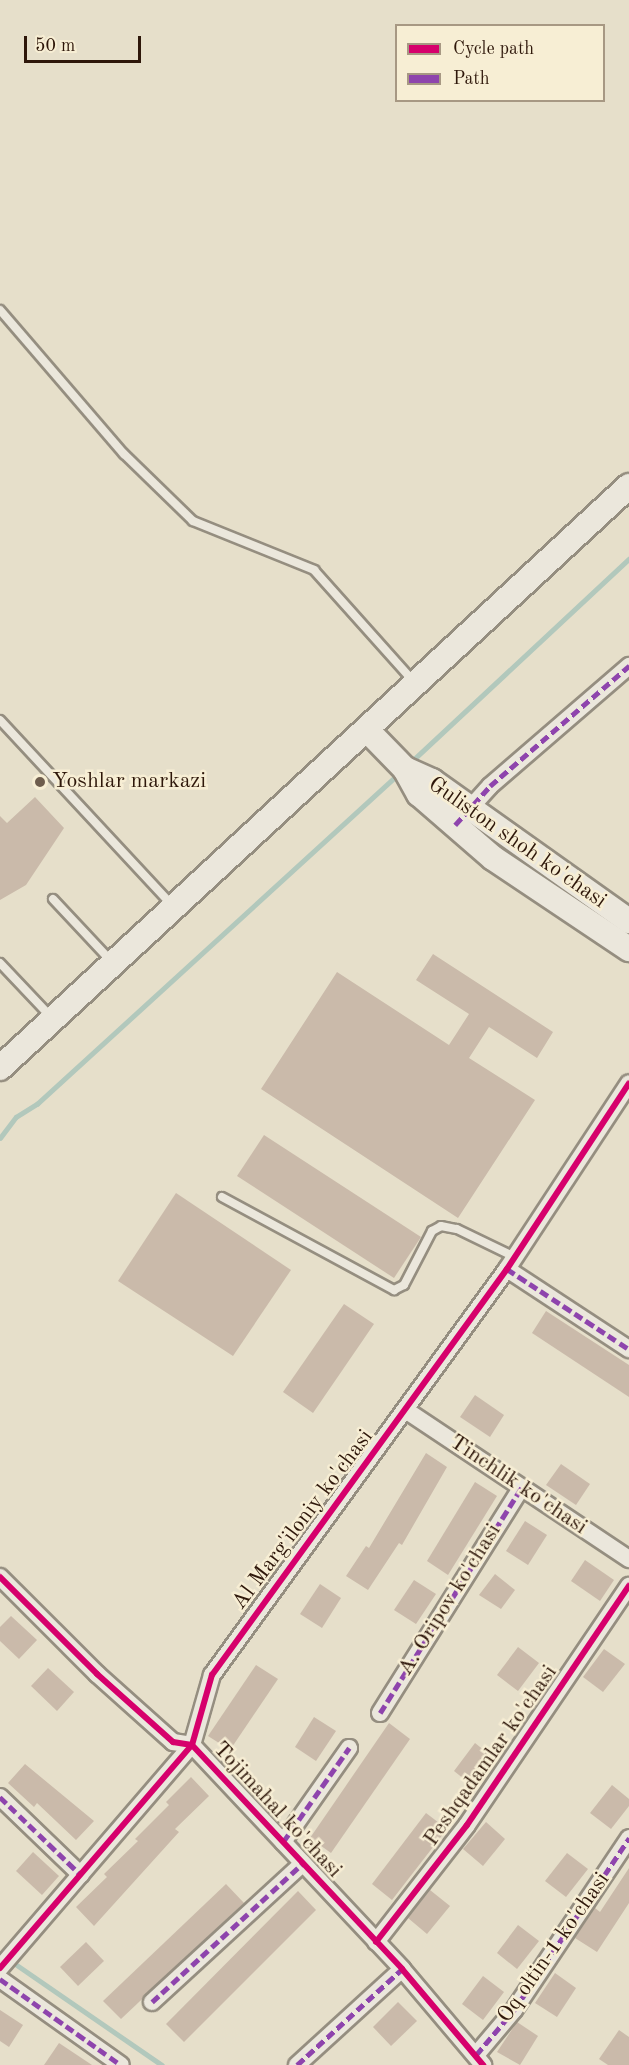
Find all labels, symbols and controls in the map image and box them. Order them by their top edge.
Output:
scale bar [27,24,144,62]
legend [395,24,605,102]
text: 50 m [35,37,75,55]
text: Cycle path [453,40,534,58]
text: Path [453,70,489,88]
place label: Yoshlar markazi [52,769,206,795]
street label: Guliston shoh ko'chasi [423,771,611,915]
marker: Yoshlar markazi [33,775,47,789]
street label: Al Marg'iloniy ko'chasi [227,1425,379,1615]
street label: Tinchlik ko'chasi [444,1429,592,1541]
street label: A. Oripov ko'chasi [393,1519,507,1681]
street label: Peshqadamlar ko'chasi [419,1660,563,1852]
street label: Tojimahal ko'chasi [207,1736,347,1884]
street label: Oq oltin-1 ko'chasi [492,1868,616,2028]

